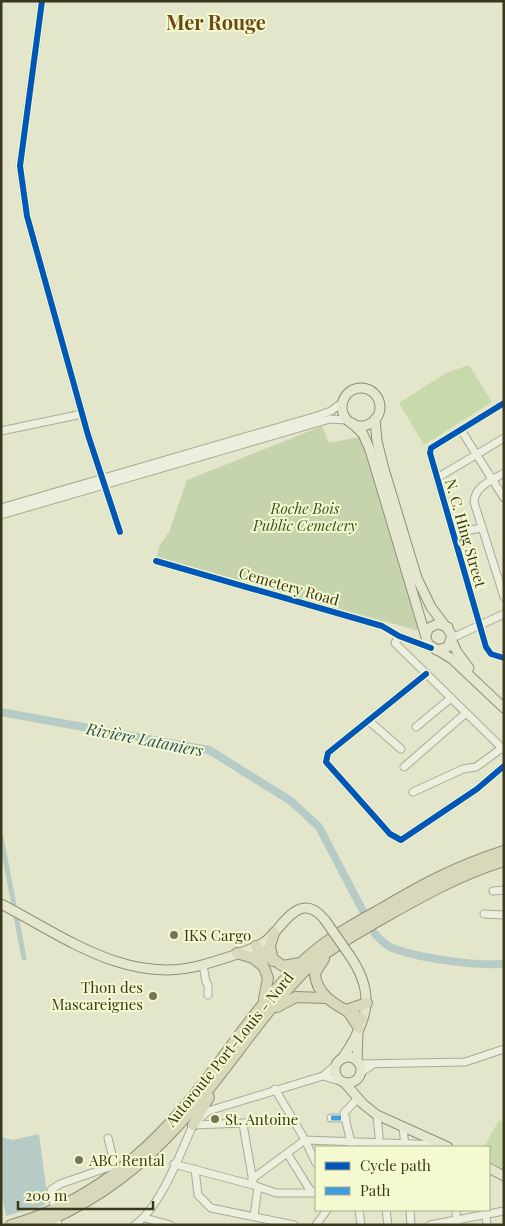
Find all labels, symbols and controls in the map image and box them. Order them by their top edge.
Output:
district label: Mer Rouge [166,8,266,35]
street label: N. C. Hing Street [441,476,491,590]
park label: Roche Bois Public Cemetery [252,498,357,535]
street label: Cemetery Road [237,562,342,610]
water label: Rivière Lataniers [84,717,205,761]
place label: IKS Cargo [184,925,251,945]
marker: IKS Cargo [168,929,180,941]
street label: Autoroute Port-Louis - Nord [160,968,298,1131]
place label: Thon des Mascareignes [52,977,143,1014]
marker: Thon des Mascareignes [147,990,159,1002]
place label: St. Antoine [225,1109,298,1129]
marker: St. Antoine [209,1113,221,1125]
legend [315,1146,490,1211]
place label: ABC Rental [88,1150,165,1170]
marker: ABC Rental [73,1154,85,1166]
text: Cycle path [360,1155,431,1175]
scale bar [18,1178,152,1210]
text: Path [360,1180,390,1200]
text: 200 m [25,1185,68,1205]

